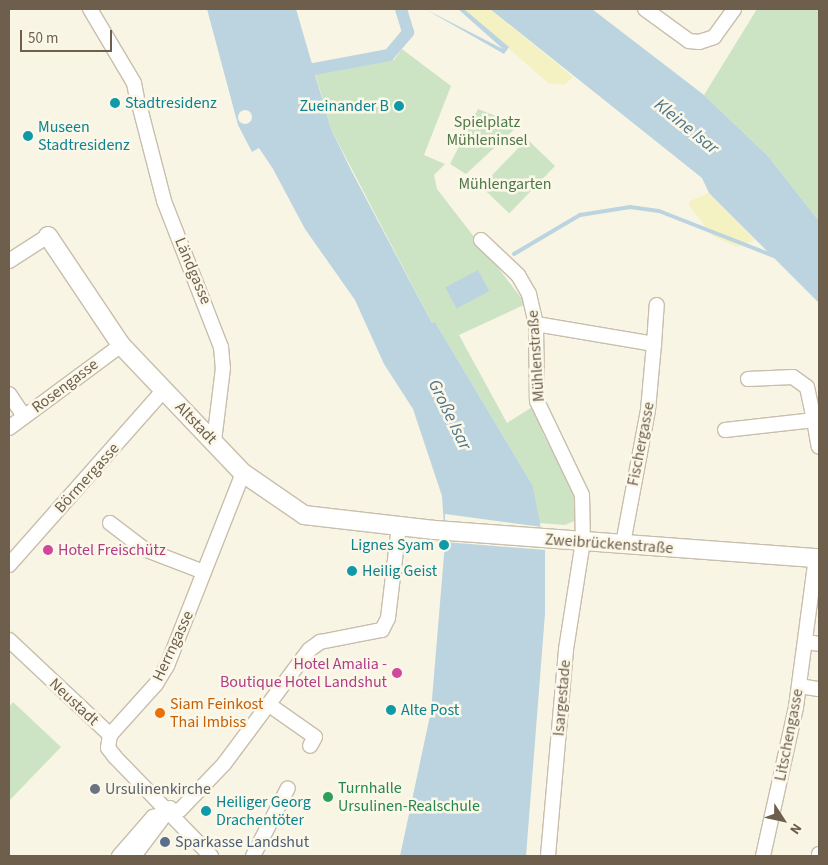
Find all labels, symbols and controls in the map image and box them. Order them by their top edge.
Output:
scale bar [22,20,115,52]
text: 50 m [28,28,58,49]
place label: Stadtresidenz [125,93,217,113]
water label: Kleine Isar [649,95,723,159]
place label: Zueinander B [300,96,389,116]
marker: Stadtresidenz [109,97,121,109]
marker: Zueinander B [393,100,405,112]
park label: Spielplatz Mühleninsel [446,112,528,150]
place label: Museen Stadtresidenz [38,117,130,155]
marker: Museen Stadtresidenz [22,130,34,142]
park label: Mühlengarten [458,174,552,194]
street label: Ländgasse [170,235,216,307]
street label: Mühlenstraße [523,309,549,403]
street label: Rosengasse [28,355,102,417]
water label: Große Isar [423,376,475,454]
street label: Altstadt [171,398,221,448]
street label: Fischergasse [623,400,659,488]
street label: Börmergasse [51,439,123,517]
street label: Zweibrückenstraße [544,530,674,558]
place label: Lignes Syam [351,535,434,555]
marker: Lignes Syam [438,539,450,551]
place label: Hotel Freischütz [58,540,166,560]
marker: Hotel Freischütz [42,544,54,556]
place label: Heilig Geist [362,561,437,581]
marker: Heilig Geist [346,565,358,577]
street label: Herrngasse [148,608,198,684]
place label: Hotel Amalia - Boutique Hotel Landshut [220,654,387,692]
street label: Isargestade [549,659,575,737]
marker: Hotel Amalia - Boutique Hotel Landshut [391,667,403,679]
street label: Neustadt [45,674,103,730]
street label: Litschengasse [771,687,807,783]
place label: Siam Feinkost Thai Imbiss [170,694,263,732]
place label: Alte Post [401,700,459,720]
marker: Alte Post [385,704,397,716]
marker: Siam Feinkost Thai Imbiss [154,707,166,719]
place label: Turnhalle Ursulinen-Realschule [338,778,480,816]
place label: Ursulinenkirche [105,779,211,799]
marker: Ursulinenkirche [89,783,101,795]
marker: Turnhalle Ursulinen-Realschule [322,791,334,803]
place label: Heiliger Georg Drachentöter [216,792,311,830]
north arrow [758,795,808,845]
marker: Heiliger Georg Drachentöter [200,805,212,817]
text: N [784,819,806,838]
place label: Sparkasse Landshut [175,832,309,852]
marker: Sparkasse Landshut [159,836,171,848]

